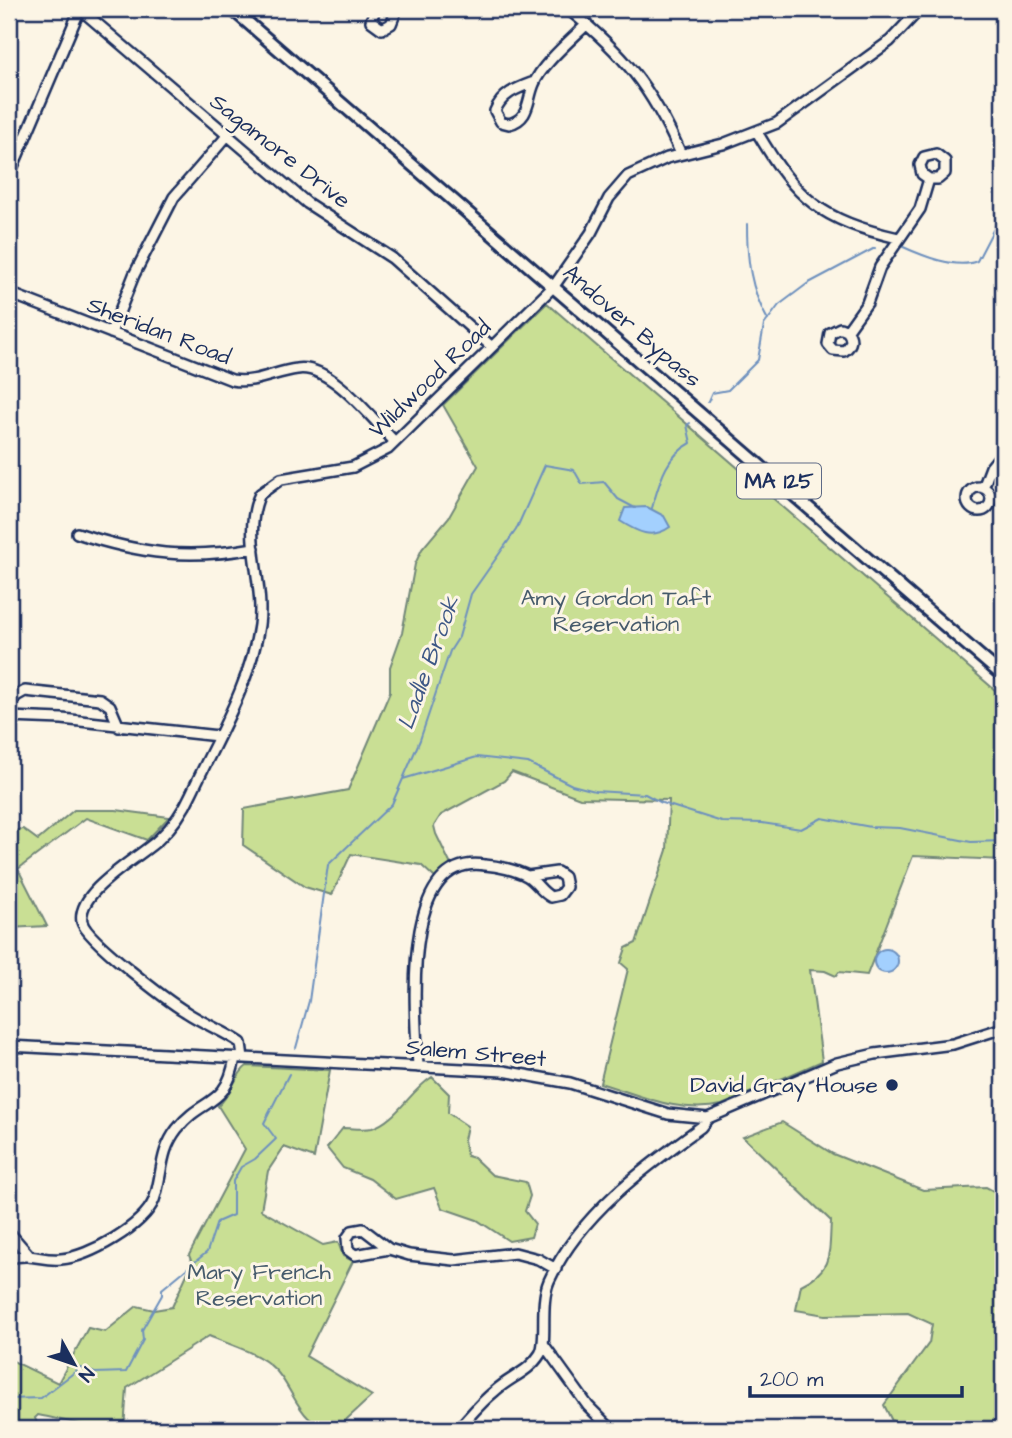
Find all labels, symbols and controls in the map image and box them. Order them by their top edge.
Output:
street label: Sagamore Drive [202,86,357,217]
street label: Andover Bypass [555,257,708,396]
street label: Sheridan Road [82,289,236,373]
street label: Wildwood Road [362,312,498,446]
road number: MA 125 [737,463,821,498]
park label: Amy Gordon Taft Reservation [521,582,712,640]
water label: Ladle Brook [389,590,469,734]
street label: Salem Street [405,1031,548,1075]
place label: David Gray House [690,1069,878,1102]
marker: David Gray House [884,1077,900,1093]
park label: Mary French Reservation [187,1256,331,1314]
north arrow [38,1330,108,1400]
scale bar [750,1354,961,1398]
text: N [72,1361,100,1387]
text: 200 m [760,1365,824,1394]

